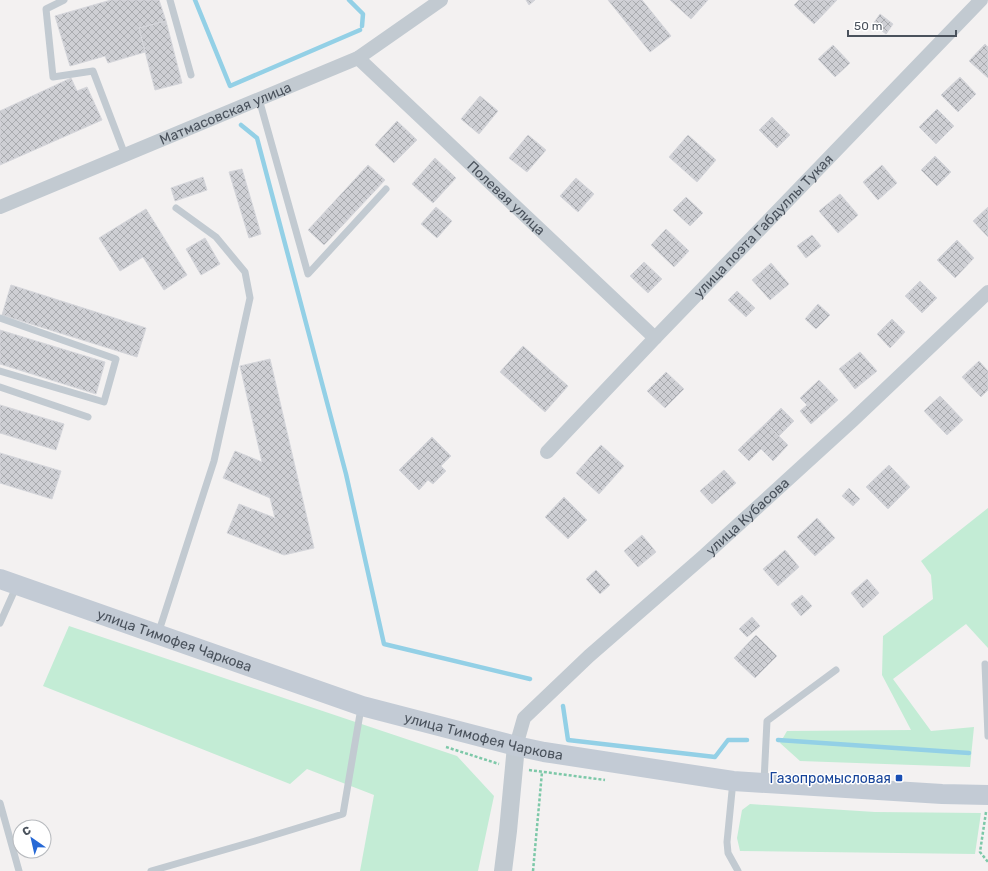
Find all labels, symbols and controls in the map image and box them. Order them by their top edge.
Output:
scale bar [848,12,956,38]
text: 50 m [854,19,882,33]
street label: Матмасовская улица [157,78,294,148]
street label: улица поэта Габдуллы Тукая [690,150,837,301]
street label: Полевая улица [464,157,549,239]
street label: улица Кубасова [702,474,793,559]
street label: улица Тимофея Чаркова [95,605,254,675]
street label: улица Тимофея Чаркова [402,709,564,763]
place label: Газопромысловая [770,770,891,787]
marker: Газопромысловая [894,773,904,783]
north arrow [12,819,52,859]
text: С [20,823,34,839]

